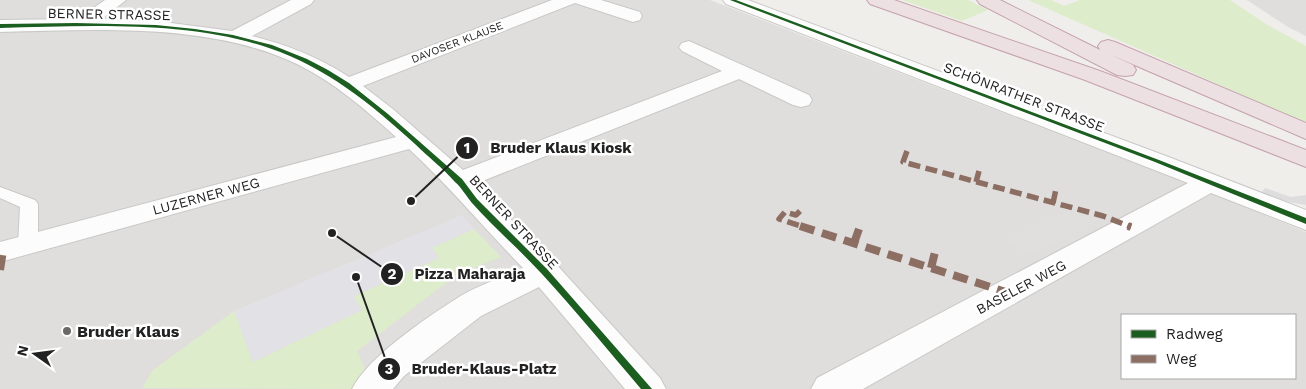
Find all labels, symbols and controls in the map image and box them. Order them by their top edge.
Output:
street label: BERNER STRASSE [47,5,171,23]
street label: DAVOSER KLAUSE [409,19,505,66]
street label: SCHÖNRATHER STRASSE [941,59,1107,135]
callout: Bruder Klaus Kiosk [455,133,641,163]
text: 1 [464,139,470,157]
text: Bruder Klaus Kiosk [490,139,632,157]
street label: BERNER STRASSE [466,172,562,272]
street label: LUZERNER WEG [151,174,261,218]
street label: BASELER WEG [973,257,1069,317]
callout: Pizza Maharaja [380,259,536,289]
text: 2 [388,265,397,283]
text: Pizza Maharaja [414,265,526,283]
legend [1121,314,1296,379]
place label: Bruder Klaus [77,322,180,341]
marker: Bruder Klaus [61,325,73,337]
text: Radweg [1166,325,1223,343]
north arrow [10,329,60,379]
text: N [13,344,31,358]
text: Weg [1166,350,1197,368]
callout: Bruder-Klaus-Platz [377,354,567,384]
text: 3 [385,360,394,378]
text: Bruder-Klaus-Platz [412,360,557,378]

